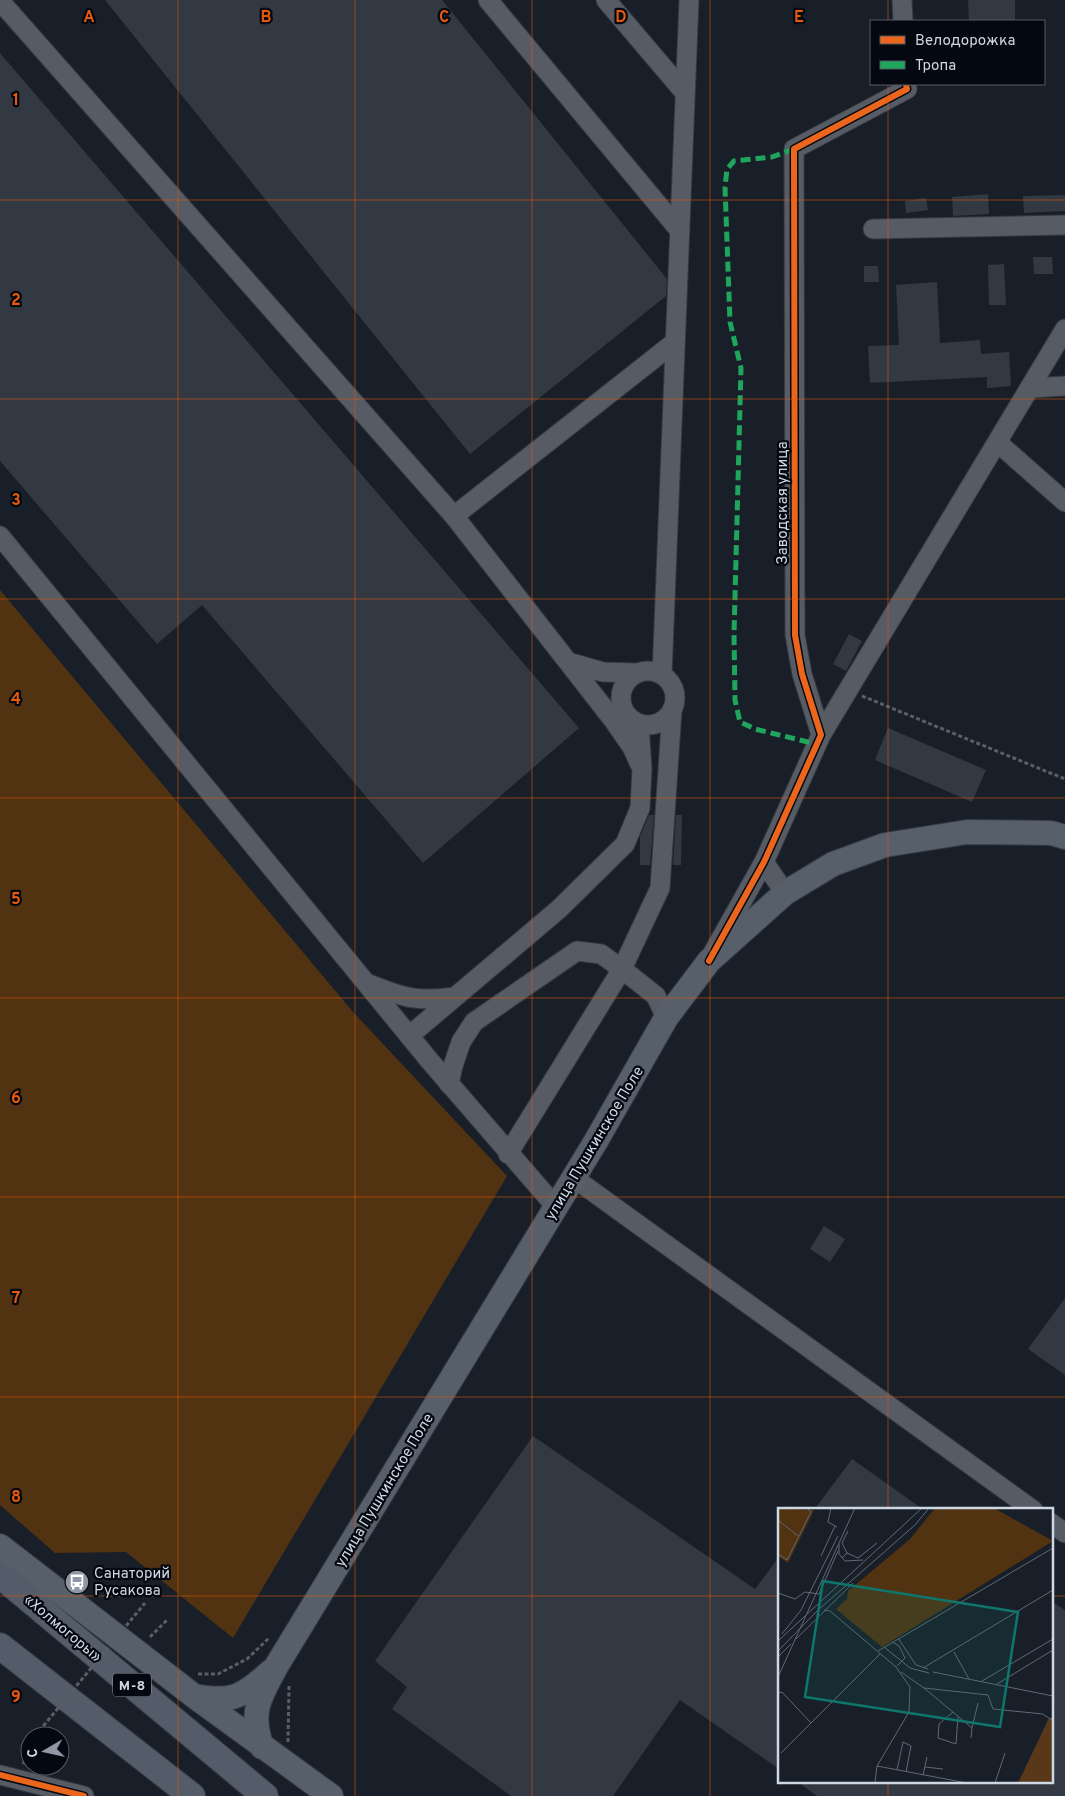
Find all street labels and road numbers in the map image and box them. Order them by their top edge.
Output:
street label: Заводская улица [774,441,793,565]
street label: улица Пушкинское Поле [542,1063,649,1224]
street label: улица Пушкинское Поле [332,1410,439,1571]
street label: «Холмогоры» [19,1591,105,1667]
road number: М-8 [113,1674,151,1696]

